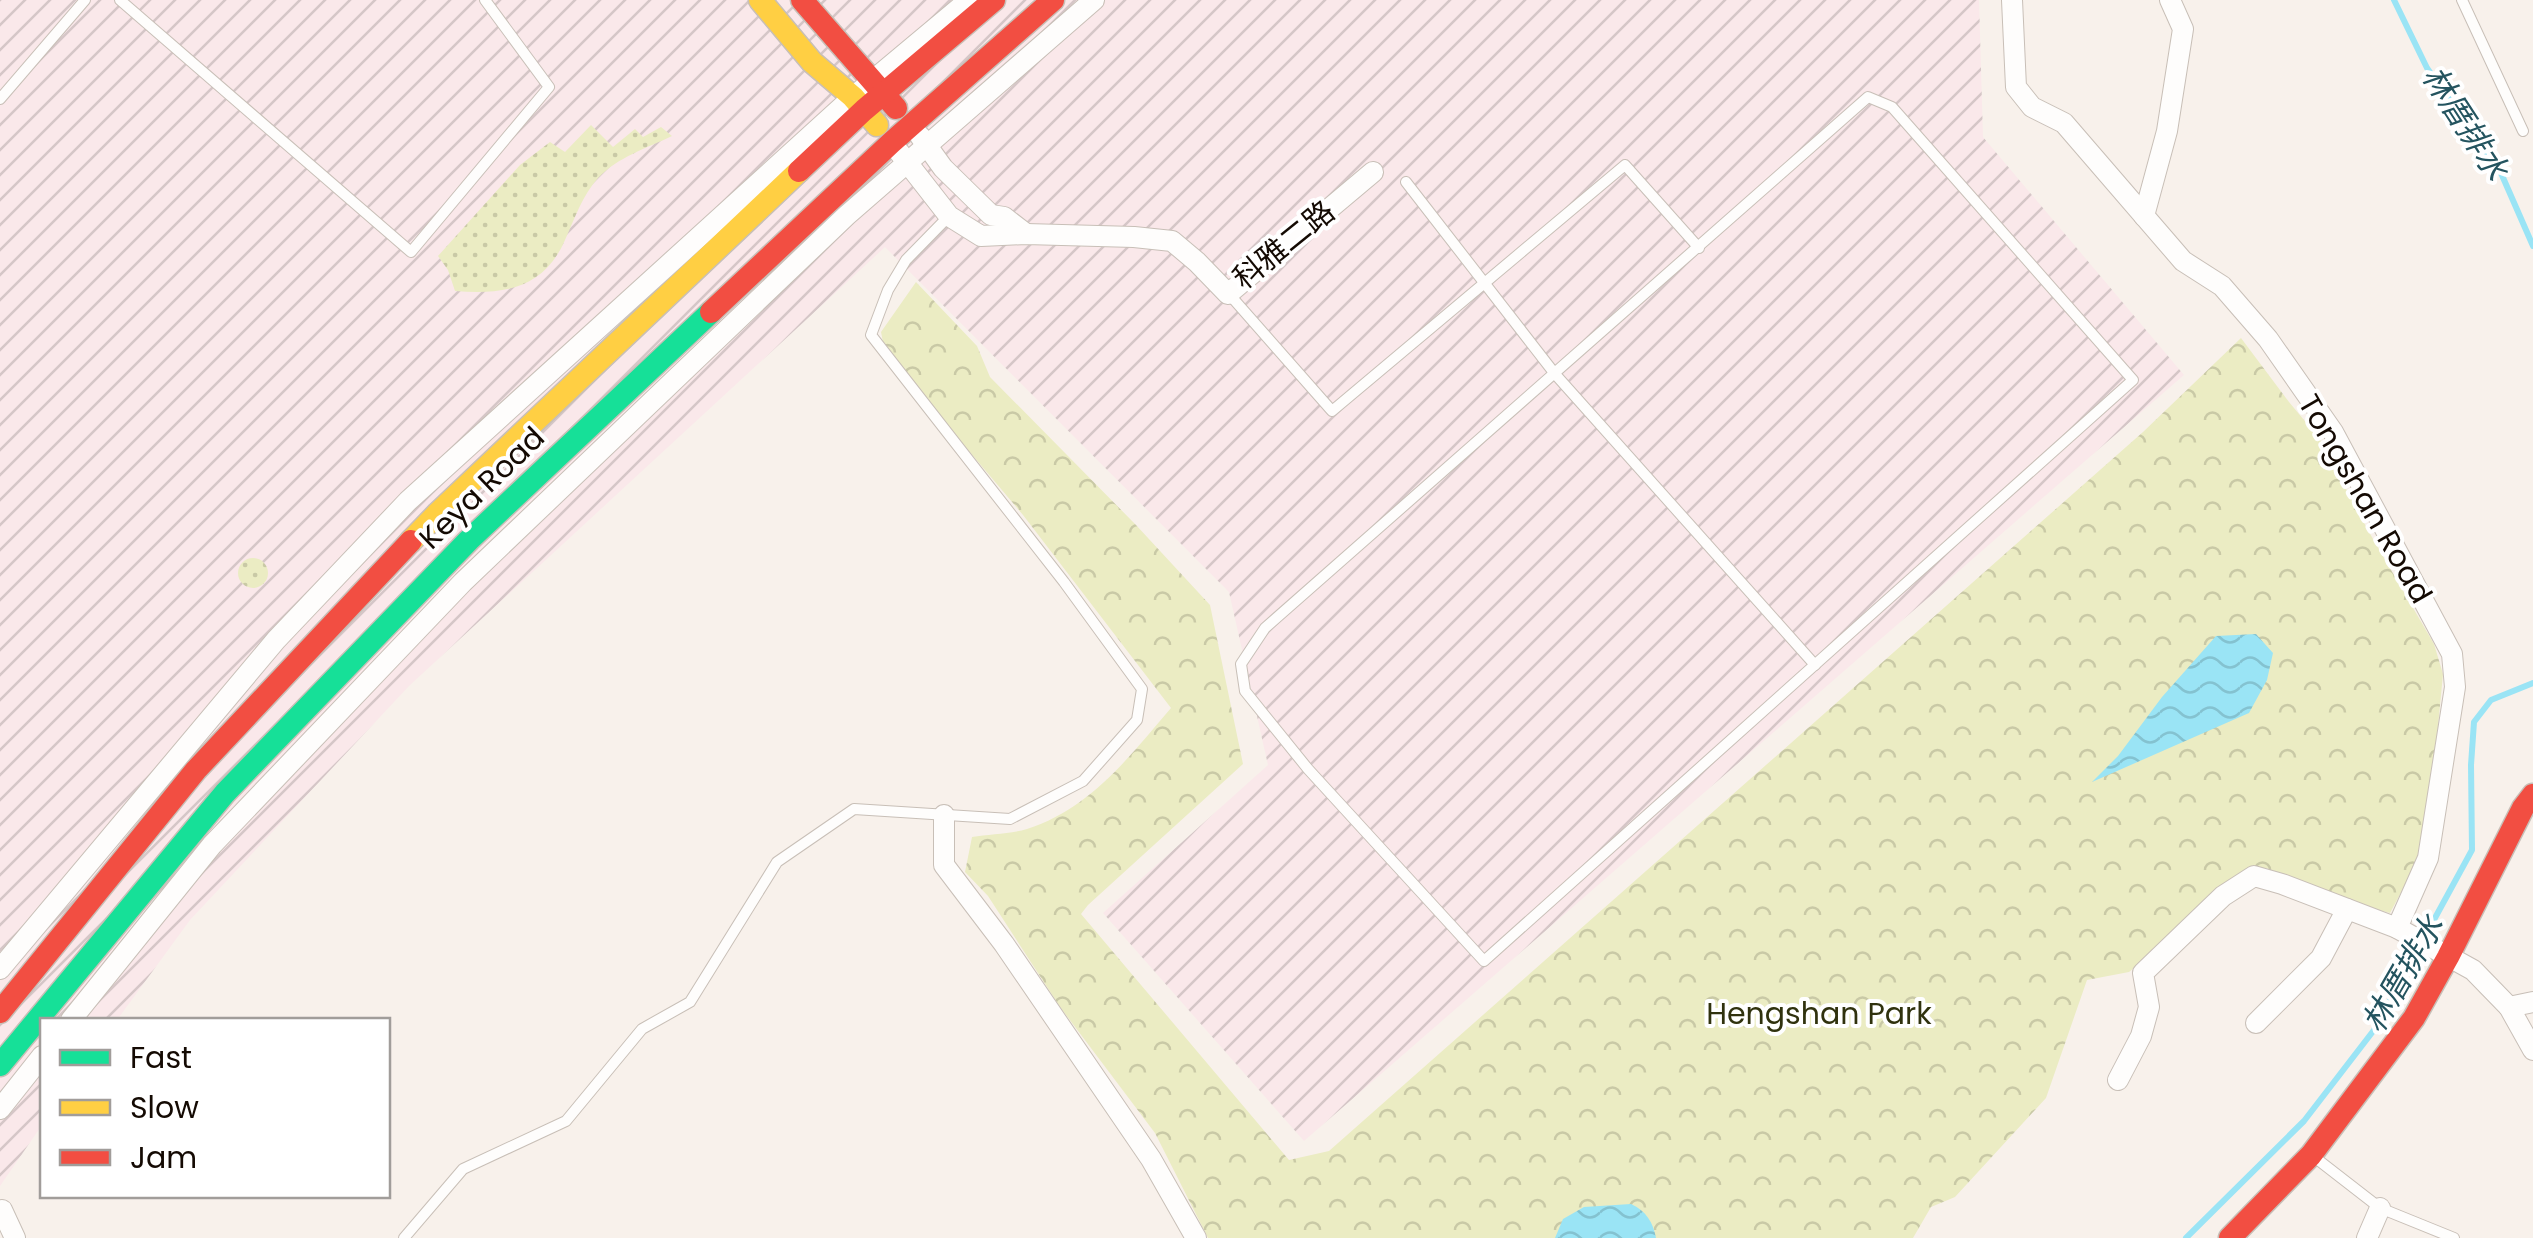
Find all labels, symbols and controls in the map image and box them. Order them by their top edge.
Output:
water label: 林厝排水 [2412,57,2520,190]
street label: 科雅二路 [1224,190,1344,299]
street label: Tongshan Road [2288,386,2443,611]
street label: Keya Road [409,417,554,559]
water label: 林厝排水 [2351,905,2455,1040]
park label: Hengshan Park [1706,992,1932,1035]
legend [40,1018,390,1198]
text: Fast [130,1036,192,1079]
text: Slow [130,1086,199,1129]
text: Jam [130,1136,197,1179]

